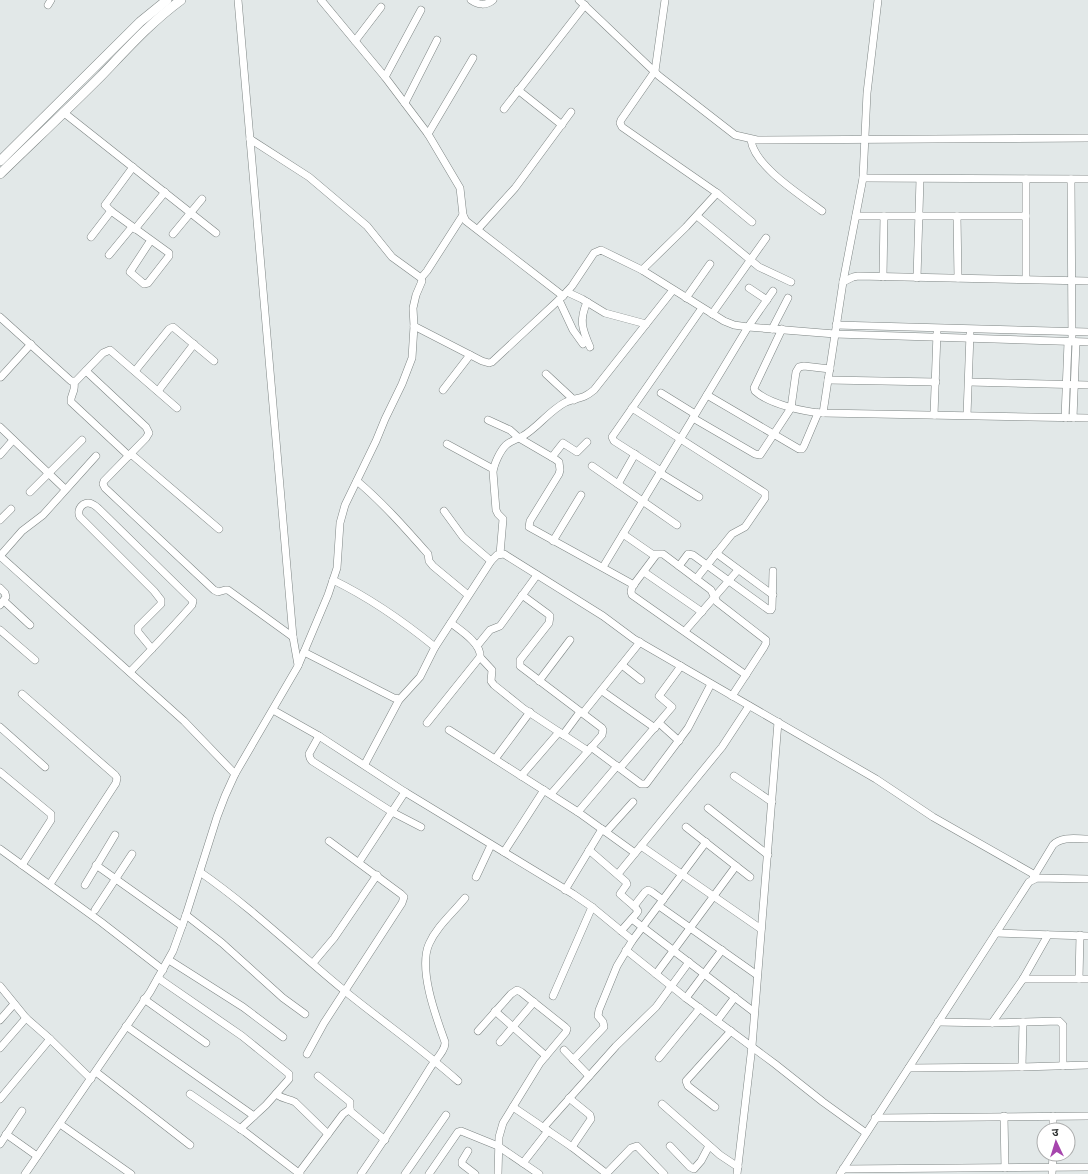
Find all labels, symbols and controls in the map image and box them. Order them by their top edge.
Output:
north arrow [1036,1122,1076,1162]
text: उ [1052,1125,1059,1138]

